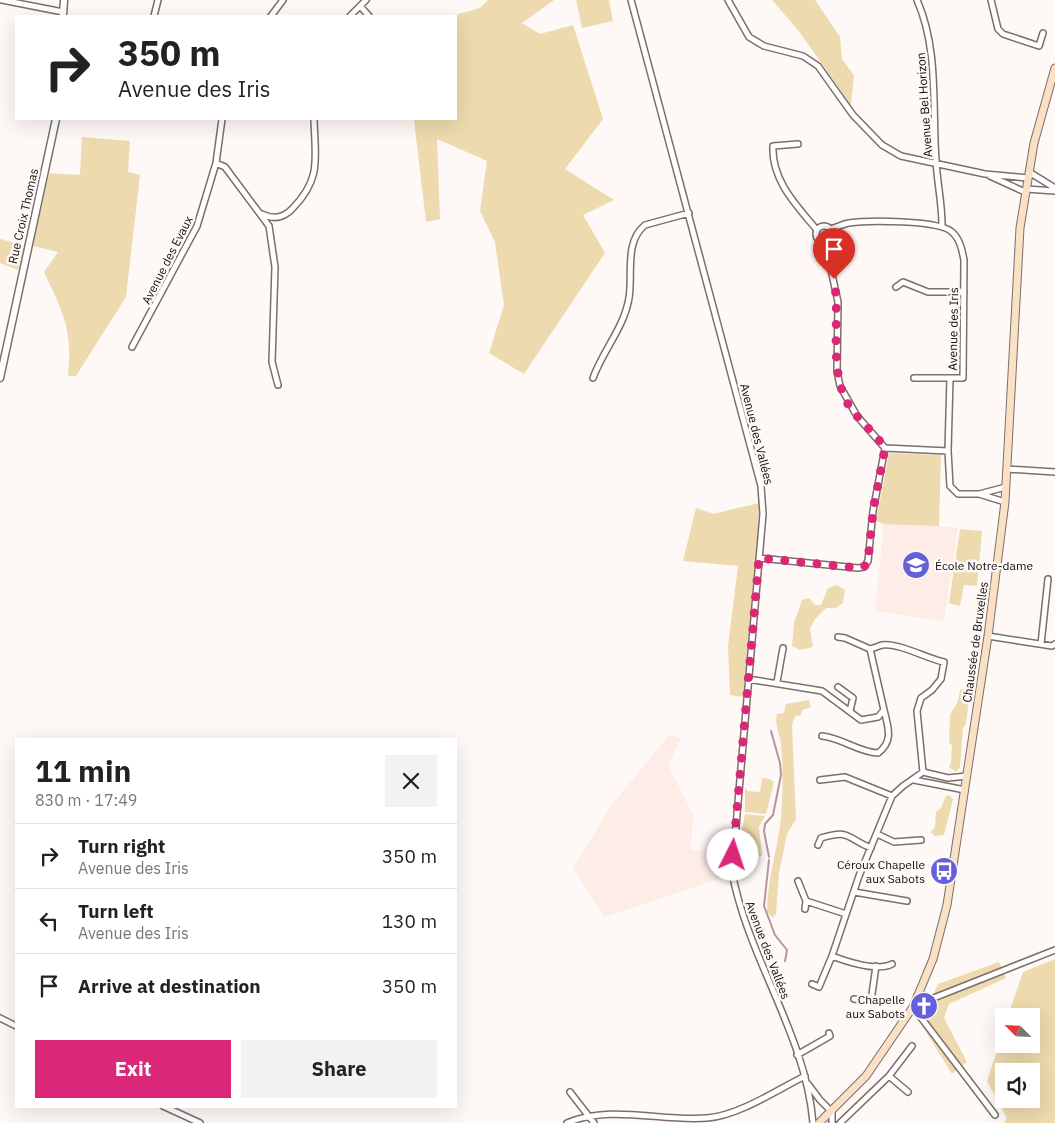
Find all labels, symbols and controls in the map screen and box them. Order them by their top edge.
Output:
text: 350 m [118,30,221,76]
icon: right [35,35,100,100]
street label: Avenue Bel Horizon [913,52,935,158]
text: Avenue des Iris [118,74,270,103]
street label: Rue Croix Thomas [5,167,41,265]
street label: Avenue des Evaux [138,213,196,307]
pin [813,228,855,279]
icon: arrive [820,235,848,263]
street label: Avenue des Iris [945,287,961,371]
street label: Avenue des Vallées [737,382,777,486]
school or university icon: École Notre-dame [901,550,931,580]
place label: École Notre-dame [935,558,1033,573]
street label: Chaussée de Bruxelles [959,580,991,703]
text: 11 min [35,751,131,790]
button: close [385,755,437,807]
text: 830 m · 17:49 [35,790,137,810]
position arrow [706,828,758,880]
text: Turn right [78,834,165,858]
icon: right [35,842,63,870]
text: 350 m [382,844,437,868]
bus stop icon: Céroux Chapelle aux Sabots [929,856,959,886]
place label: Céroux Chapelle aux Sabots [837,857,925,886]
text: Avenue des Iris [78,858,189,878]
text: Turn left [78,899,154,923]
street label: Avenue des Vallées [742,899,794,1001]
icon: left [35,907,63,935]
text: 130 m [382,909,437,933]
text: Avenue des Iris [78,923,189,943]
icon: arrive [35,972,63,1000]
text: Arrive at destination [78,974,261,998]
text: 350 m [382,974,437,998]
church icon: Chapelle aux Sabots [909,991,939,1021]
place label: Chapelle aux Sabots [846,992,905,1021]
north arrow [995,1008,1040,1052]
map controls [995,1008,1040,1108]
button: Exit [35,1040,231,1098]
button: Share [241,1040,437,1098]
button: sound [995,1063,1040,1108]

